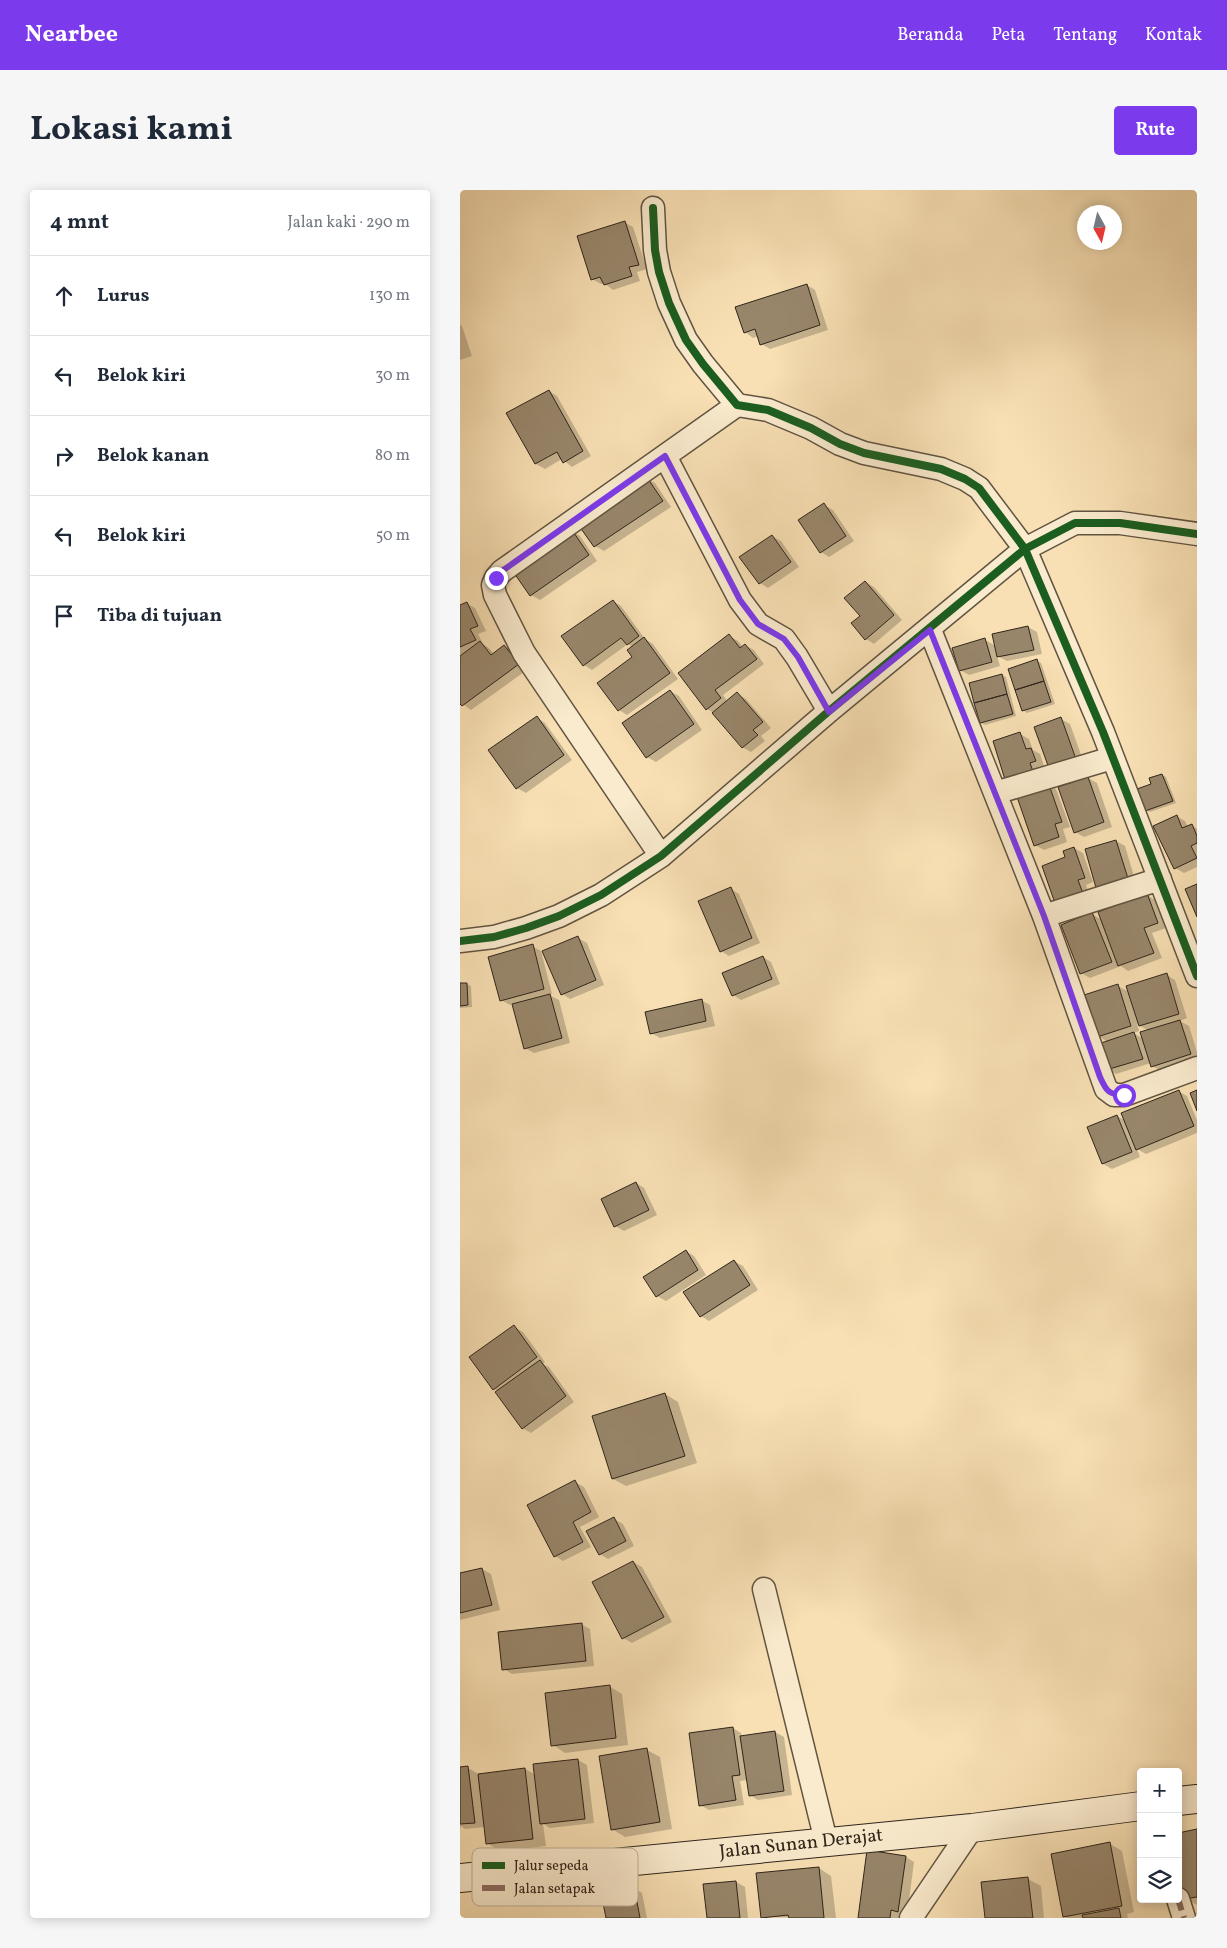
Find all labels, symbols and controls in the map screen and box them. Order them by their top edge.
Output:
text: Nearbee [25,18,118,52]
text: Beranda [897,23,963,48]
text: Peta [991,23,1025,48]
text: Tentang [1053,23,1117,48]
text: Kontak [1145,23,1202,48]
text: Lokasi kami [30,106,233,154]
button: Rute [1114,106,1197,155]
north arrow [1077,205,1122,250]
text: 4 mnt [50,208,109,237]
text: Jalan kaki · 290 m [287,212,410,234]
icon: ahead [50,282,78,310]
text: Lurus [97,283,149,309]
text: 130 m [369,285,410,307]
icon: left [50,362,78,390]
text: Belok kiri [97,363,186,389]
text: 30 m [375,365,410,387]
icon: right [50,442,78,470]
text: Belok kanan [97,443,209,469]
text: 80 m [375,445,410,467]
icon: left [50,522,78,550]
text: Belok kiri [97,523,186,549]
text: 50 m [376,525,410,547]
route end [485,567,508,590]
icon: arrive [50,602,78,630]
text: Tiba di tujuan [97,603,222,629]
route start [1113,1084,1136,1107]
map controls [1137,1768,1182,1903]
button: + [1137,1768,1182,1813]
button: − [1137,1813,1182,1858]
street label: Jalan Sunan Derajat [718,1822,885,1866]
legend [472,1848,638,1906]
text: Jalur sepeda [514,1857,589,1876]
button: layers [1137,1858,1182,1903]
text: Jalan setapak [514,1880,595,1899]

